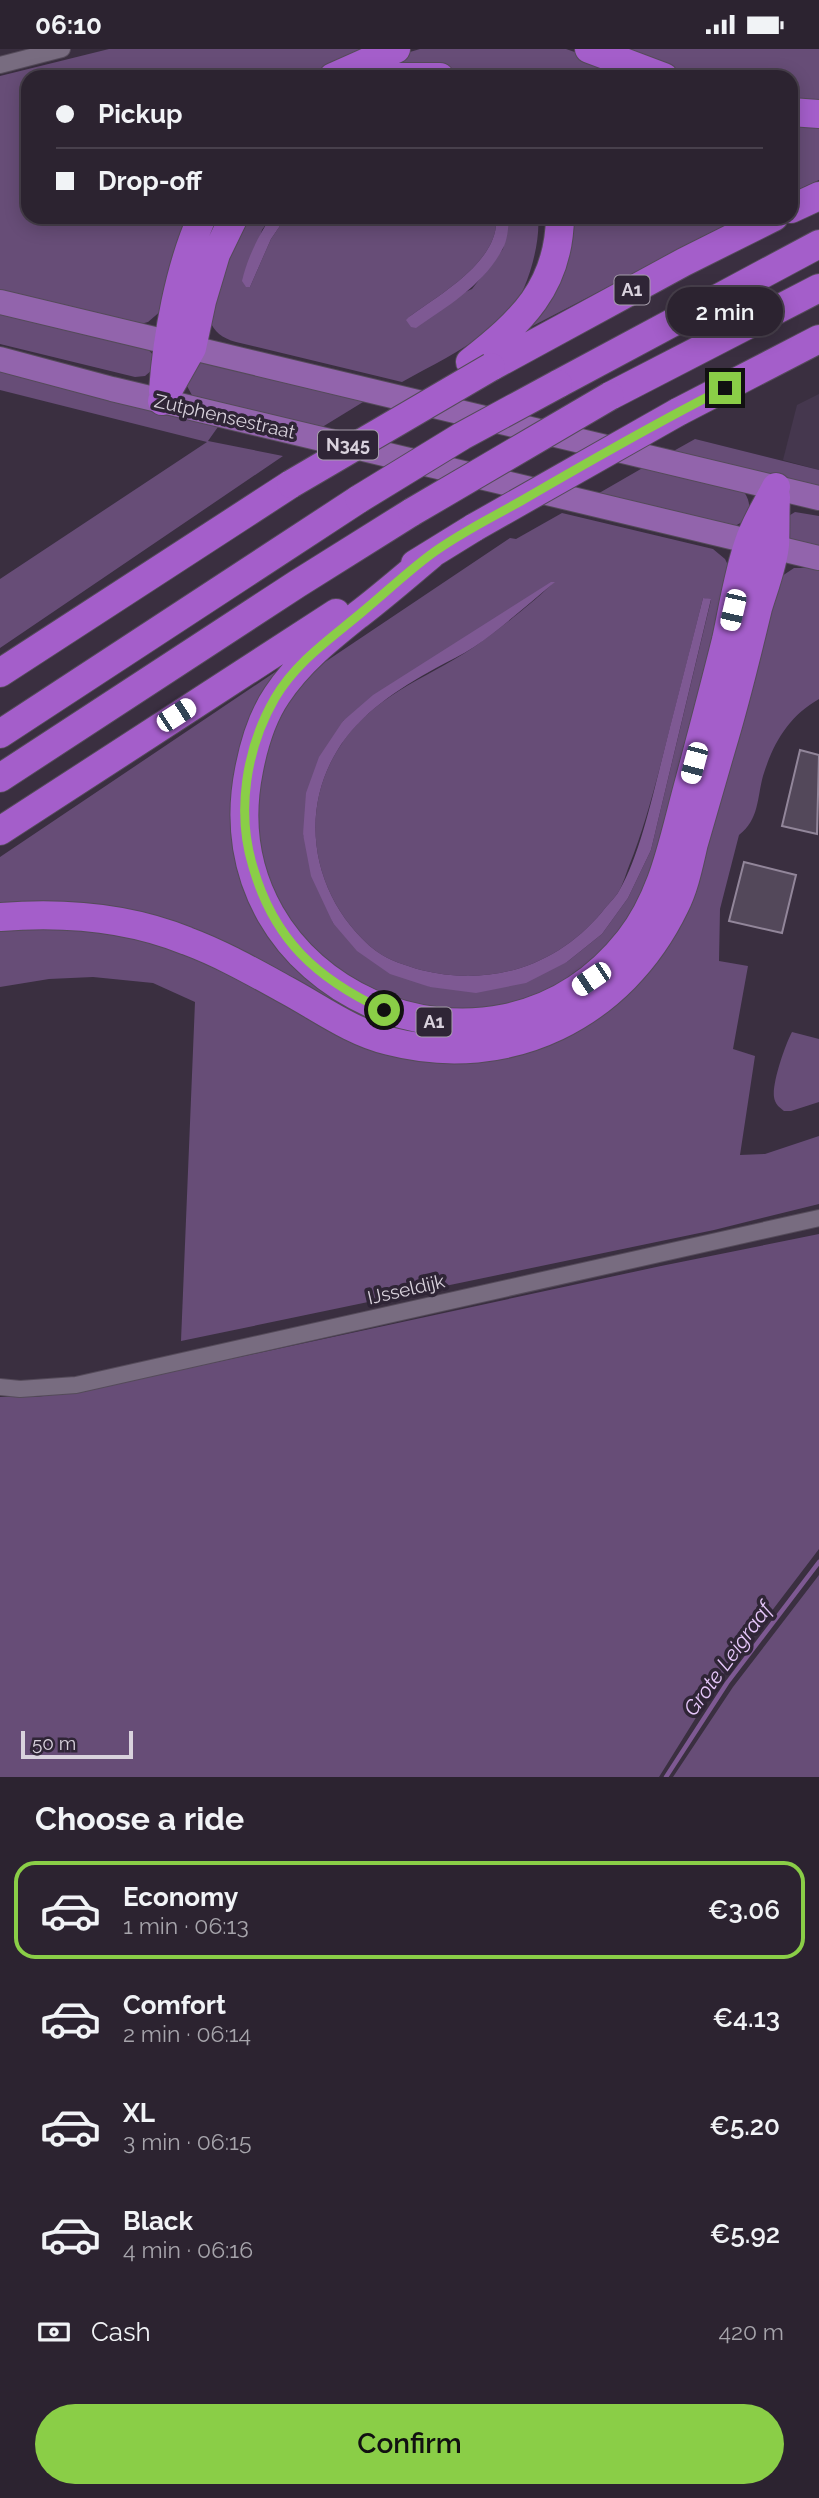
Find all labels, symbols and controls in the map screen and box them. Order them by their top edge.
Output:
text: 06:10 [35,10,102,40]
text: Pickup [98,99,183,129]
text: Drop-off [98,166,202,196]
road number: A1 [614,276,650,305]
callout: 2 min [667,287,783,335]
text: 2 min [696,298,754,325]
route end [709,372,741,404]
street label: Zutphensestraat [152,389,298,443]
road number: N345 [318,431,378,459]
car [719,587,748,633]
car [153,695,200,735]
car [679,740,710,786]
car [568,959,615,999]
route start [368,994,400,1026]
road number: A1 [416,1007,452,1037]
street label: IJsseldijk [365,1269,447,1309]
water label: Grote Leigraaf [678,1594,779,1720]
scale bar [21,1728,133,1760]
text: 50 m [32,1732,76,1754]
text: Choose a ride [35,1800,244,1837]
icon: car [39,1879,102,1942]
text: Economy [123,1882,238,1912]
text: €3.06 [708,1895,780,1925]
text: 1 min · 06:13 [123,1912,249,1939]
icon: car [39,1987,102,2050]
text: Comfort [123,1990,226,2020]
text: €4.13 [713,2003,780,2033]
text: 2 min · 06:14 [123,2020,251,2047]
icon: car [39,2095,102,2158]
text: XL [123,2098,155,2128]
text: €5.20 [709,2111,780,2141]
text: 3 min · 06:15 [123,2128,251,2155]
icon: car [39,2203,102,2266]
text: Black [123,2206,193,2236]
text: €5.92 [710,2219,780,2249]
text: 4 min · 06:16 [123,2236,253,2263]
icon: cash [35,2313,73,2351]
text: Cash [91,2317,151,2347]
text: 420 m [718,2318,784,2345]
button: Confirm [35,2404,784,2484]

